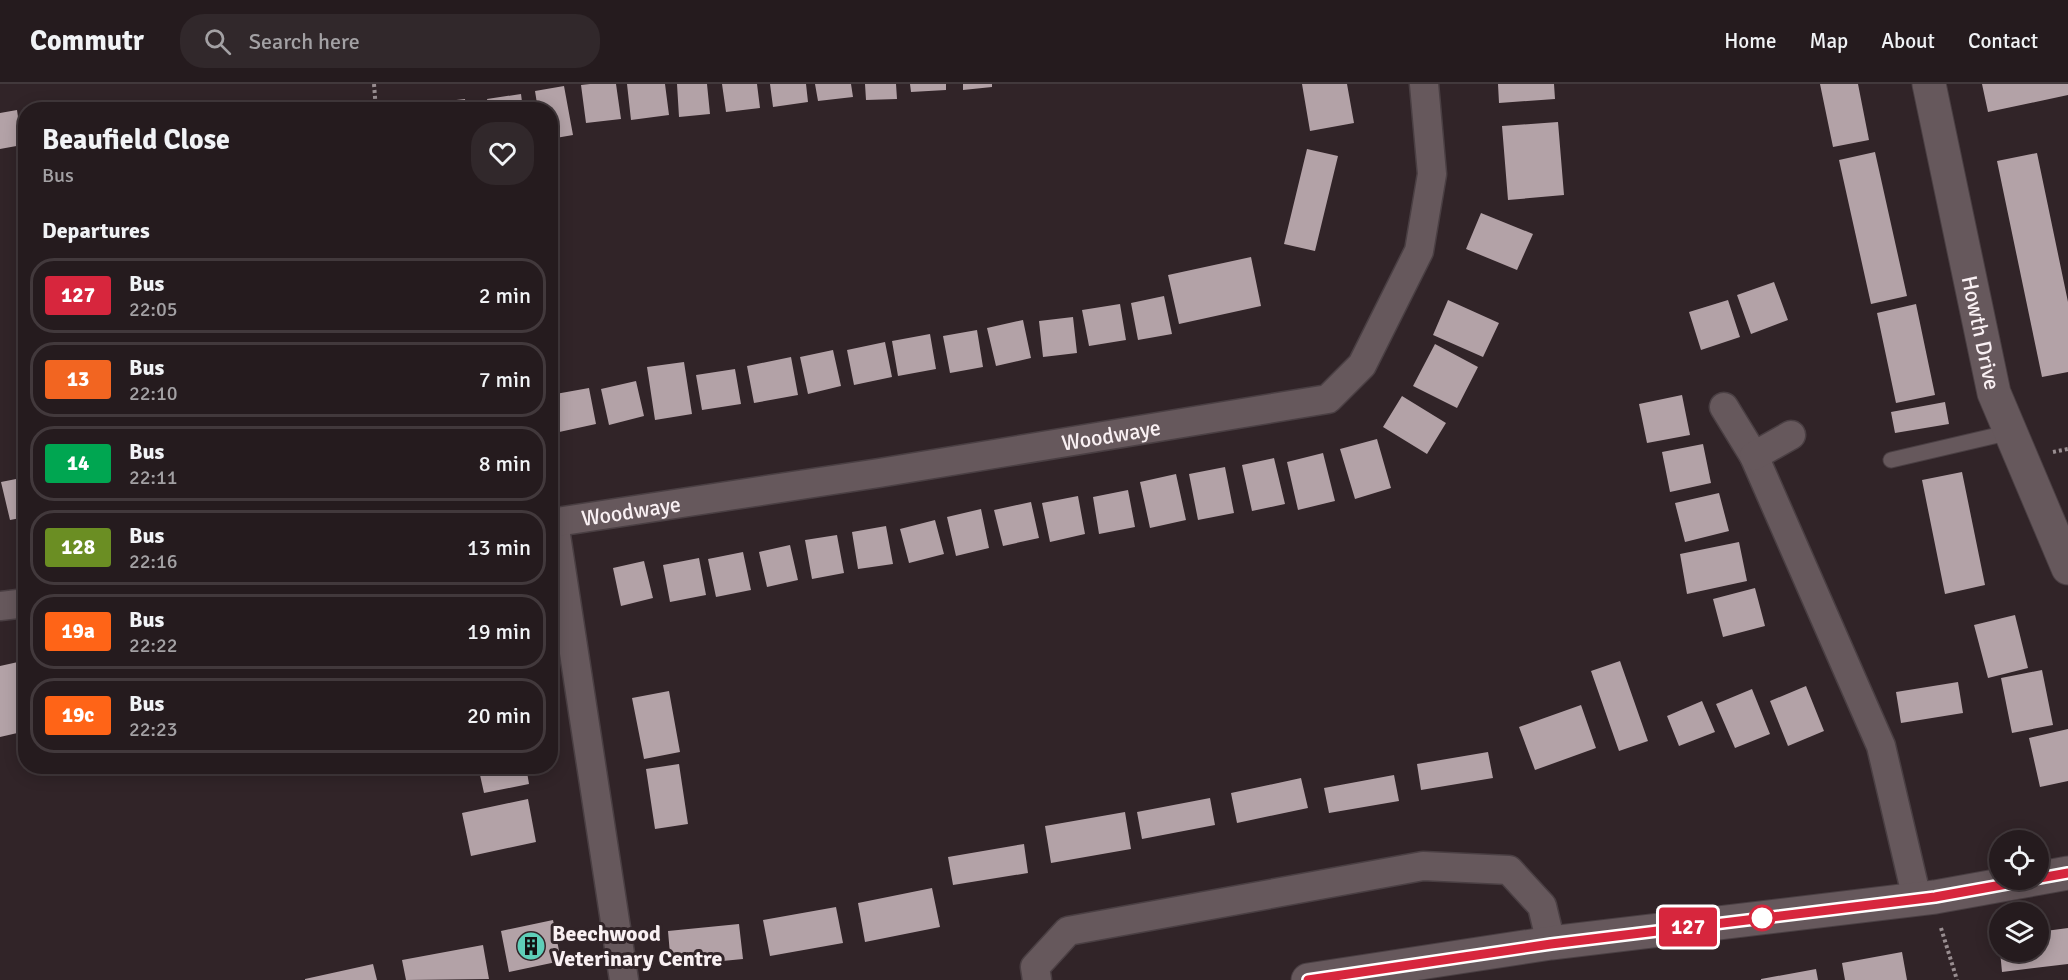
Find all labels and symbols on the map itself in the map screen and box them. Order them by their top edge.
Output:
street label: Howth Drive [1956,273,2006,392]
street label: Woodwaye [1060,413,1163,456]
street label: Woodwaye [580,490,683,532]
unlabelled marker [1749,905,1775,931]
line badge: 127 [1654,908,1722,946]
place label: Beechwood Veterinary Centre [552,920,722,972]
building icon: Beechwood Veterinary Centre [515,930,547,962]

